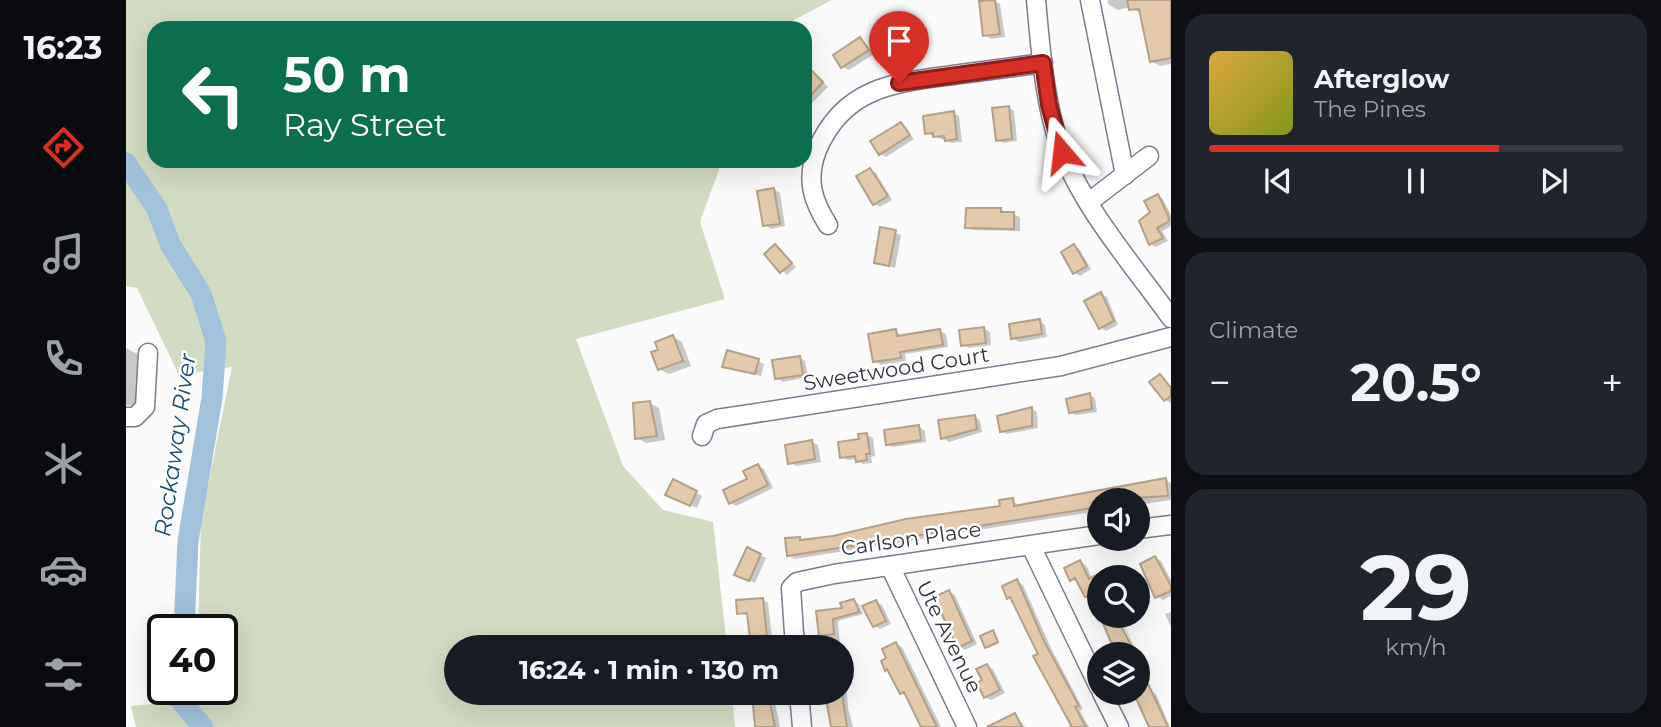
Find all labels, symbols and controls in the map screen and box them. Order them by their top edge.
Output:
pin [869,11,929,83]
icon: arrive [880,22,918,60]
text: 16:23 [23,28,103,67]
text: 50 m [283,45,411,104]
icon: left [168,49,259,140]
text: Afterglow [1314,63,1449,95]
text: The Pines [1314,95,1426,123]
text: Ray Street [283,105,447,144]
position arrow [1025,115,1099,189]
icon: directions [39,123,88,172]
icon: previous [1259,162,1297,200]
icon: pause [1397,162,1435,200]
icon: next [1535,162,1573,200]
icon: music [39,229,88,278]
text: Climate [1209,316,1298,344]
icon: phone [39,334,88,383]
street label: Sweetwood Court [801,341,991,396]
water label: Rockaway River [148,351,202,538]
text: 20.5° [1350,351,1482,414]
text: − [1209,359,1231,406]
text: + [1601,359,1623,406]
icon: climate [39,439,88,488]
map controls [1087,488,1150,705]
button: sound [1087,488,1150,551]
street label: Carlson Place [839,516,983,561]
text: 29 [1360,532,1472,643]
icon: car [39,545,88,594]
button: search [1087,565,1150,628]
street label: Ute Avenue [911,576,987,697]
speed limit sign: 40 [147,614,238,705]
text: km/h [1385,633,1447,661]
button: layers [1087,642,1150,705]
icon: filters [39,650,88,699]
text: 16:24 · 1 min · 130 m [519,654,779,686]

